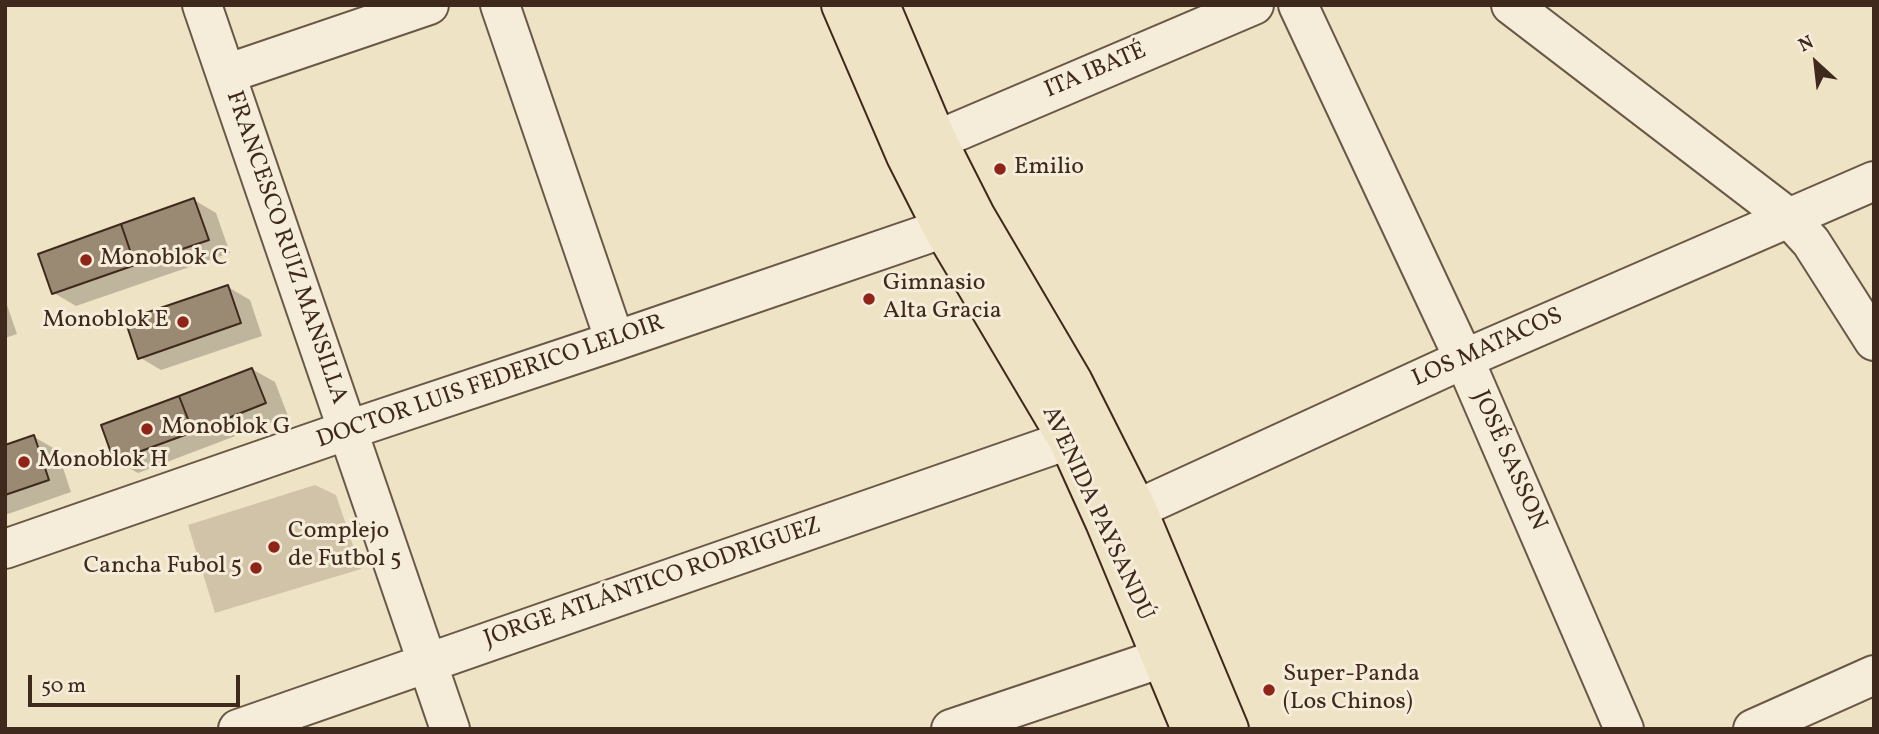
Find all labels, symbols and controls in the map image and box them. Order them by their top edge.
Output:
north arrow [1781,28,1851,98]
text: N [1794,30,1819,59]
street label: ITA IBATÉ [1041,38,1151,106]
street label: FRANCESCO RUIZ MANSILLA [218,88,352,408]
place label: Emilio [1014,155,1084,183]
marker: Emilio [992,161,1008,177]
place label: Monoblok C [100,246,228,274]
marker: Monoblok C [78,252,94,268]
place label: Gimnasio Alta Gracia [883,271,1002,327]
marker: Gimnasio Alta Gracia [861,291,877,307]
street label: LOS MATACOS [1408,303,1568,395]
place label: Monoblok E [43,308,169,336]
street label: DOCTOR LUIS FEDERICO LELOIR [313,310,669,456]
marker: Monoblok E [175,314,191,330]
street label: JOSÉ SASSON [1464,387,1552,535]
street label: AVENIDA PAYSANDÚ [1034,402,1158,626]
place label: Monoblok G [161,415,291,443]
marker: Monoblok G [139,421,155,437]
place label: Monoblok H [38,448,168,476]
marker: Monoblok H [16,454,32,470]
street label: JORGE ATLÁNTICO RODRIGUEZ [481,513,825,655]
place label: Complejo de Futbol 5 [288,519,402,575]
marker: Complejo de Futbol 5 [266,539,282,555]
place label: Cancha Fubol 5 [83,554,242,582]
marker: Cancha Fubol 5 [248,560,264,576]
scale bar [32,660,243,704]
place label: Super-Panda (Los Chinos) [1283,662,1420,718]
text: 50 m [41,672,86,701]
marker: Super-Panda (Los Chinos) [1261,682,1277,698]

